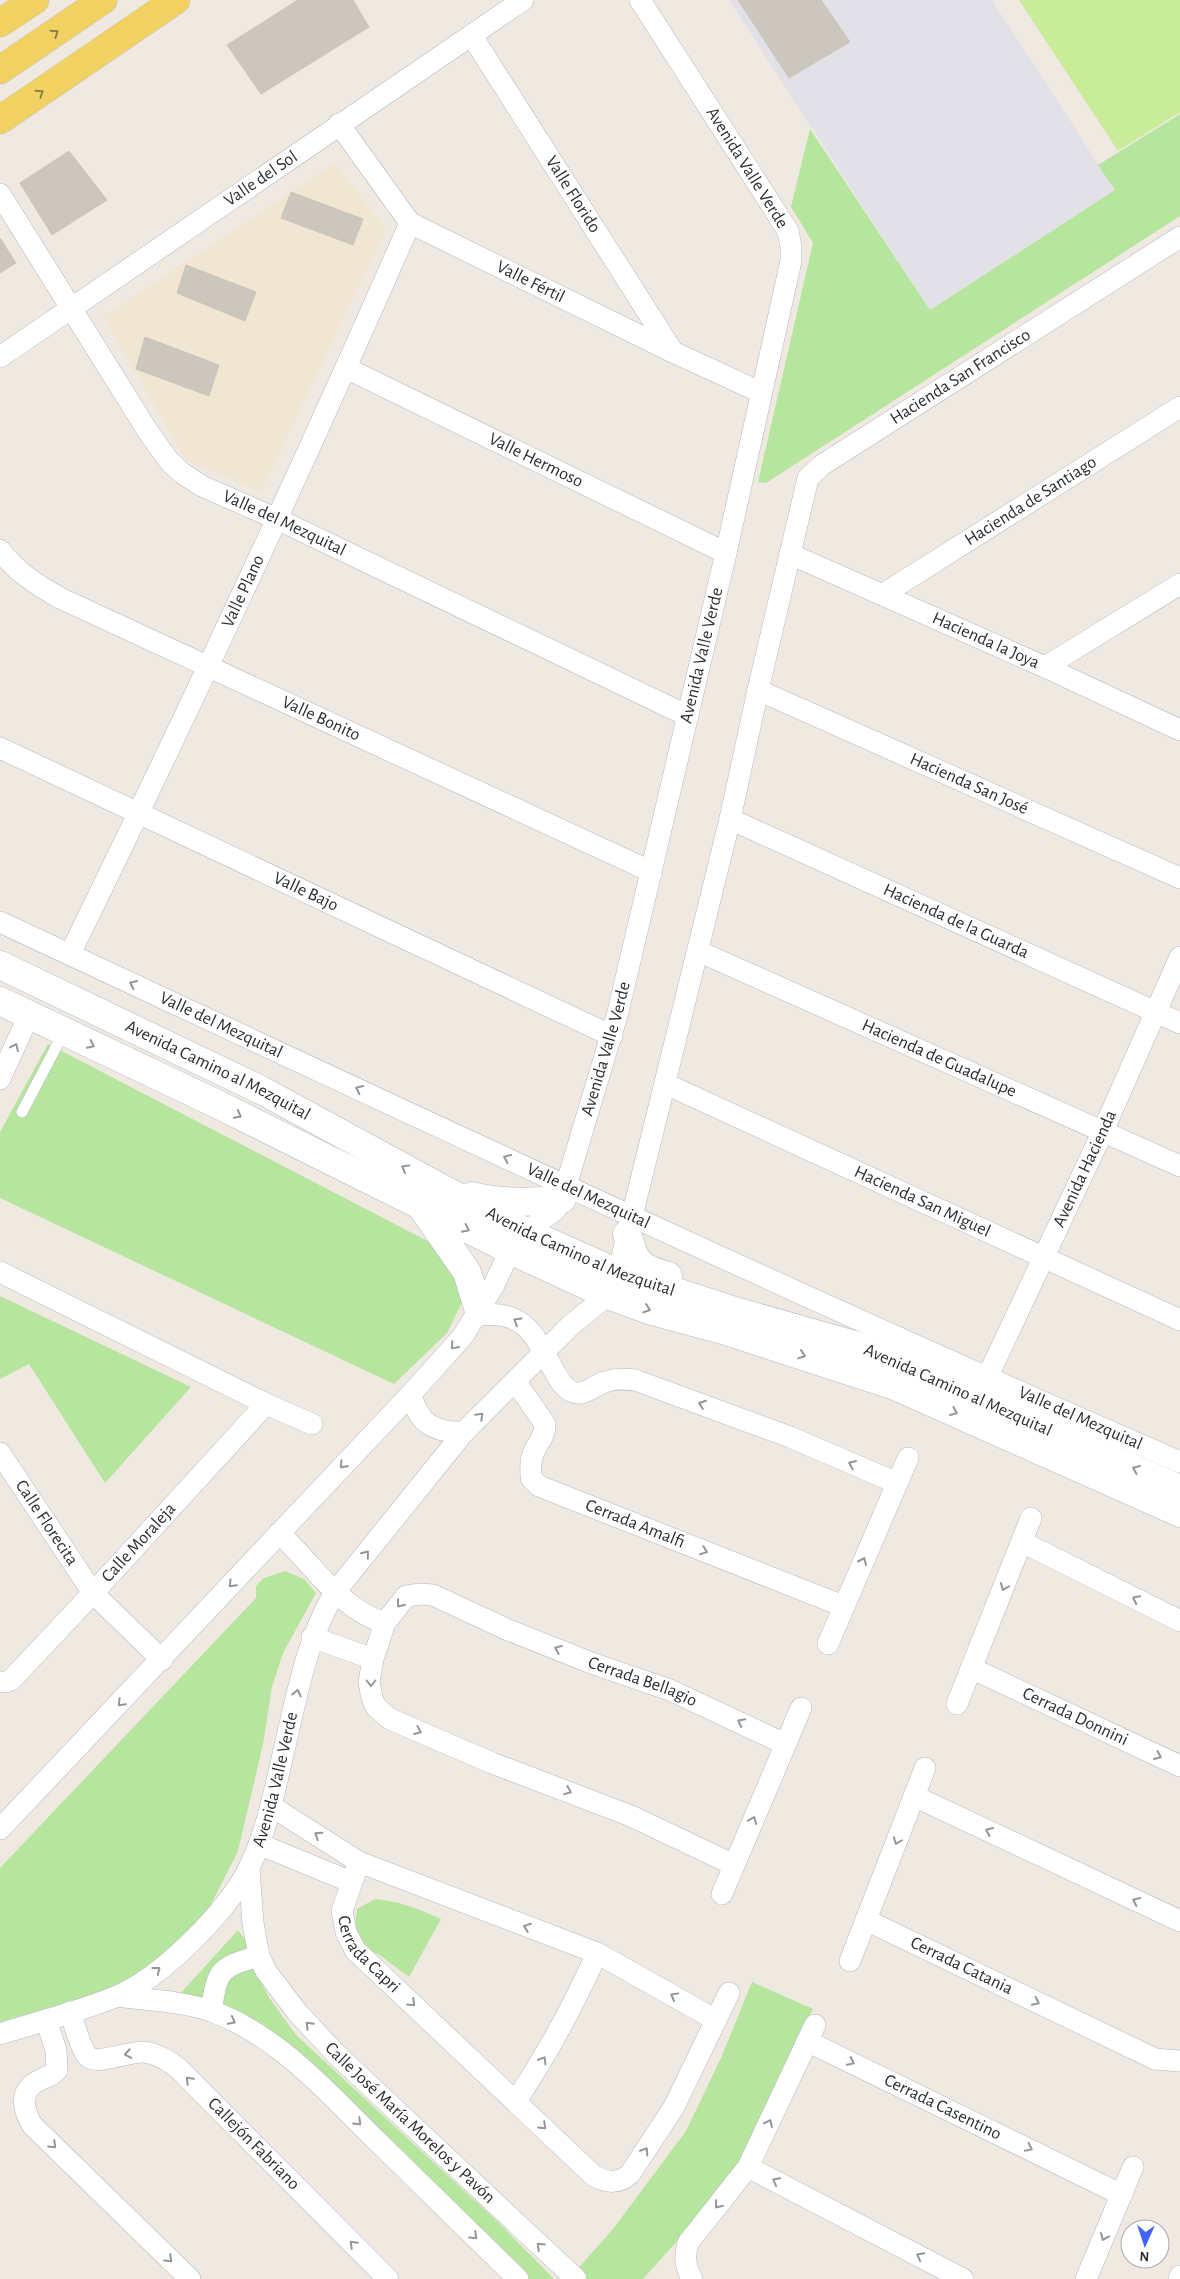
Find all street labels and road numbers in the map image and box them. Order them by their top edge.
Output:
street label: Avenida Valle Verde [703,104,791,232]
street label: Valle del Sol [221,148,301,210]
street label: Valle Florido [542,153,604,236]
street label: Valle Fértil [493,258,567,306]
street label: Hacienda San Francisco [887,326,1034,428]
street label: Valle Hermoso [486,430,586,491]
street label: Hacienda de Santiago [962,453,1100,549]
street label: Valle del Mezquital [220,487,349,560]
street label: Valle Plano [219,552,268,630]
street label: Avenida Valle Verde [677,586,727,725]
street label: Hacienda la Joya [929,609,1042,672]
street label: Valle Bonito [279,693,363,745]
street label: Hacienda San José [907,750,1031,818]
street label: Valle Bajo [271,869,341,915]
street label: Hacienda de la Guarda [880,881,1031,962]
street label: Avenida Valle Verde [578,980,634,1118]
street label: Valle del Mezquital [157,989,285,1062]
street label: Hacienda de Guadalupe [859,1016,1019,1101]
street label: Avenida Camino al Mezquital [122,1017,313,1124]
street label: Avenida Hacienda [1050,1108,1120,1230]
street label: Valle del Mezquital [524,1160,653,1232]
street label: Hacienda San Miguel [851,1163,993,1241]
street label: Avenida Camino al Mezquital [483,1204,677,1300]
street label: Avenida Camino al Mezquital [861,1341,1055,1440]
street label: Valle del Mezquital [1016,1383,1145,1453]
street label: Calle Florecita [12,1477,81,1569]
street label: Cerrada Amalfi [583,1496,687,1552]
street label: Calle Moraleja [98,1500,179,1586]
street label: Cerrada Bellagio [585,1654,700,1710]
street label: Cerrada Donnini [1019,1684,1131,1749]
street label: Avenida Valle Verde [250,1710,301,1850]
street label: Cerrada Capri [334,1914,403,1996]
street label: Cerrada Catania [907,1934,1016,1998]
street label: Calle José María Morelos y Pavón [321,2039,498,2207]
street label: Cerrada Casentino [881,2071,1004,2144]
street label: Callejón Fabriano [204,2094,303,2194]

